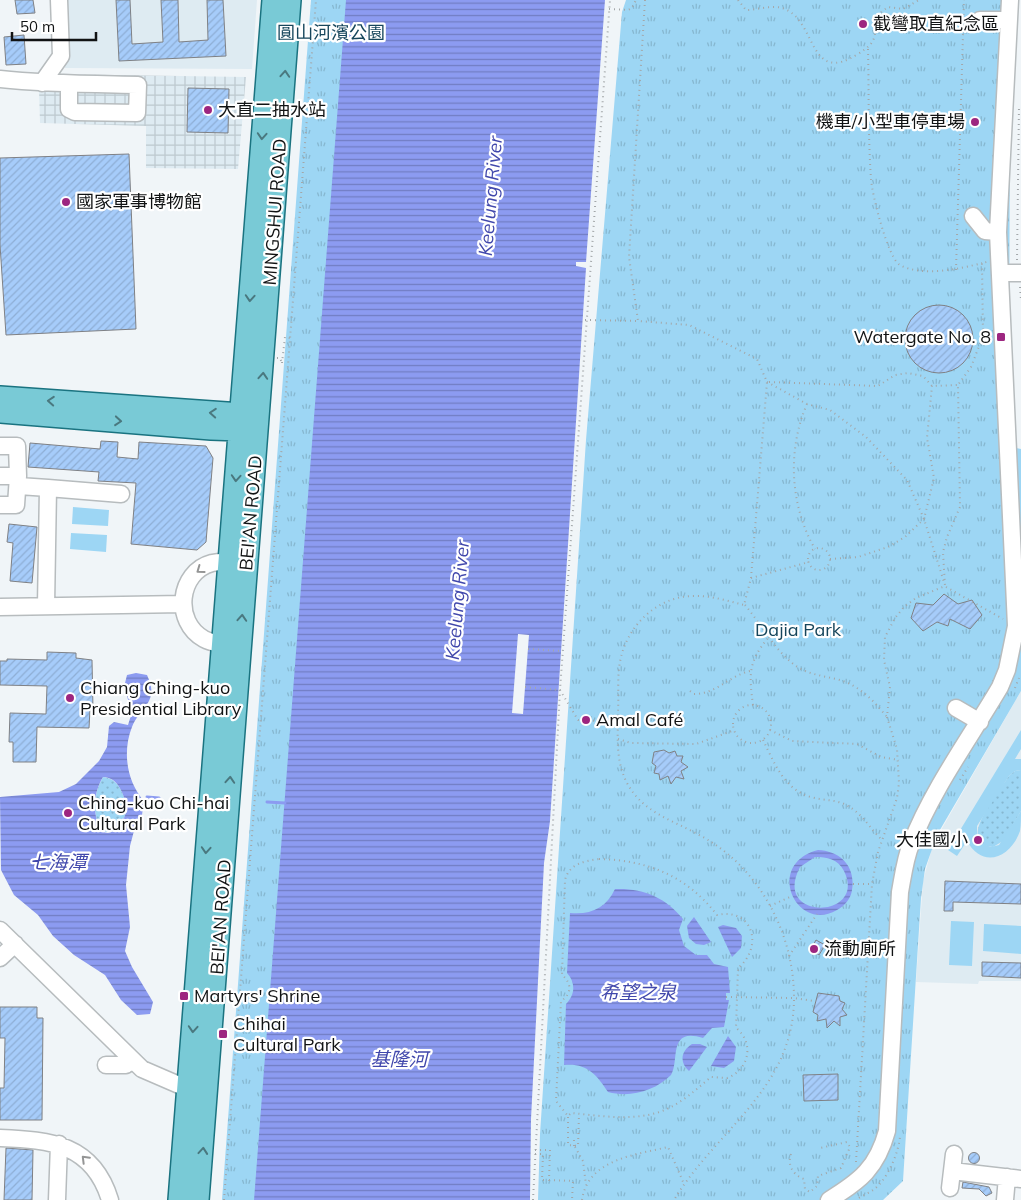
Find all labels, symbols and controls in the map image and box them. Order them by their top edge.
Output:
scale bar [12,10,96,42]
place label: 截彎取直紀念區 [873,12,999,35]
text: 50 m [20,17,55,36]
marker: 截彎取直紀念區 [857,18,869,30]
park label: 圓山河濱公園 [277,21,385,44]
one-way arrow [279,70,290,78]
place label: 大直二抽水站 [218,98,326,121]
marker: 大直二抽水站 [202,104,214,116]
place label: 機車/小型車停車場 [816,110,965,133]
marker: 機車/小型車停車場 [969,116,981,128]
one-way arrow [257,132,268,140]
water label: Keelung River [473,134,507,257]
street label: MINGSHUI ROAD [258,138,291,286]
place label: 國家軍事博物館 [76,190,202,213]
marker: 國家軍事博物館 [60,196,72,208]
one-way arrow [244,294,255,302]
place label: Watergate No. 8 [854,325,991,348]
marker: Watergate No. 8 [995,331,1007,343]
one-way arrow [257,371,268,379]
one-way arrow [46,395,54,406]
one-way arrow [208,407,216,418]
one-way arrow [115,416,123,427]
street label: BEI'AN ROAD [234,454,267,572]
one-way arrow [231,474,242,482]
water label: Keelung River [440,538,474,661]
one-way arrow [196,564,206,573]
one-way arrow [237,614,248,622]
park label: Dajia Park [755,618,842,641]
place label: Chiang Ching-kuo Presidential Library [80,676,242,720]
marker: Chiang Ching-kuo Presidential Library [64,692,76,704]
place label: Amal Café [596,708,683,731]
marker: Amal Café [580,714,592,726]
one-way arrow [225,776,236,784]
place label: Ching-kuo Chi-hai Cultural Park [78,791,229,835]
marker: Ching-kuo Chi-hai Cultural Park [62,807,74,819]
place label: 大佳國小 [896,828,968,851]
marker: 大佳國小 [972,834,984,846]
one-way arrow [201,846,212,854]
water label: 七海潭 [29,850,89,874]
street label: BEI'AN ROAD [205,859,236,975]
place label: 流動廁所 [824,937,896,960]
marker: 流動廁所 [808,943,820,955]
water label: 希望之泉 [600,980,677,1004]
place label: Martyrs' Shrine [194,984,320,1007]
marker: Martyrs' Shrine [178,990,190,1002]
place label: Chihai Cultural Park [233,1012,341,1056]
one-way arrow [188,1025,199,1033]
marker: Chihai Cultural Park [217,1028,229,1040]
water label: 基隆河 [370,1047,431,1071]
one-way arrow [197,1147,208,1155]
one-way arrow [82,1156,91,1165]

